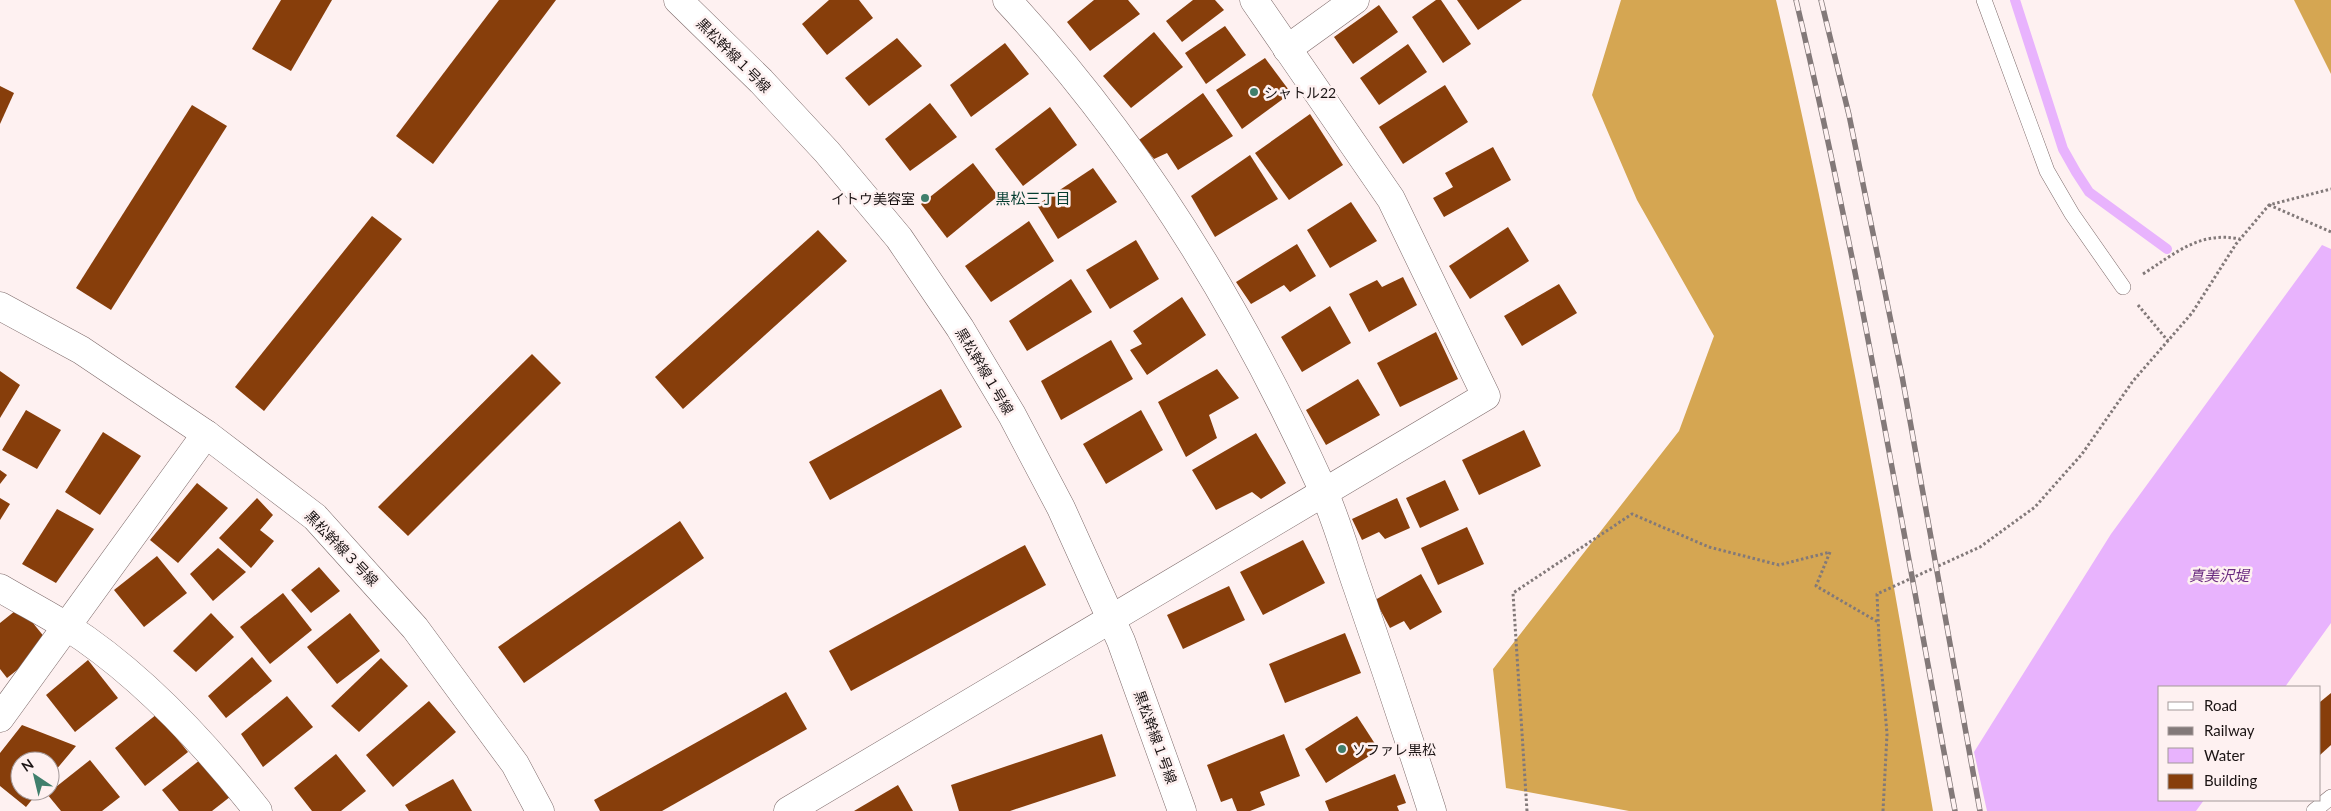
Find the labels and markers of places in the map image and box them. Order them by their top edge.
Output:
place label: シャトル22 [1264,84,1336,101]
marker: シャトル22 [1248,86,1260,98]
place label: イトウ美容室 [831,190,915,207]
marker: イトウ美容室 [919,192,931,204]
place label: ソファレ黒松 [1352,741,1436,758]
marker: ソファレ黒松 [1336,743,1348,755]

